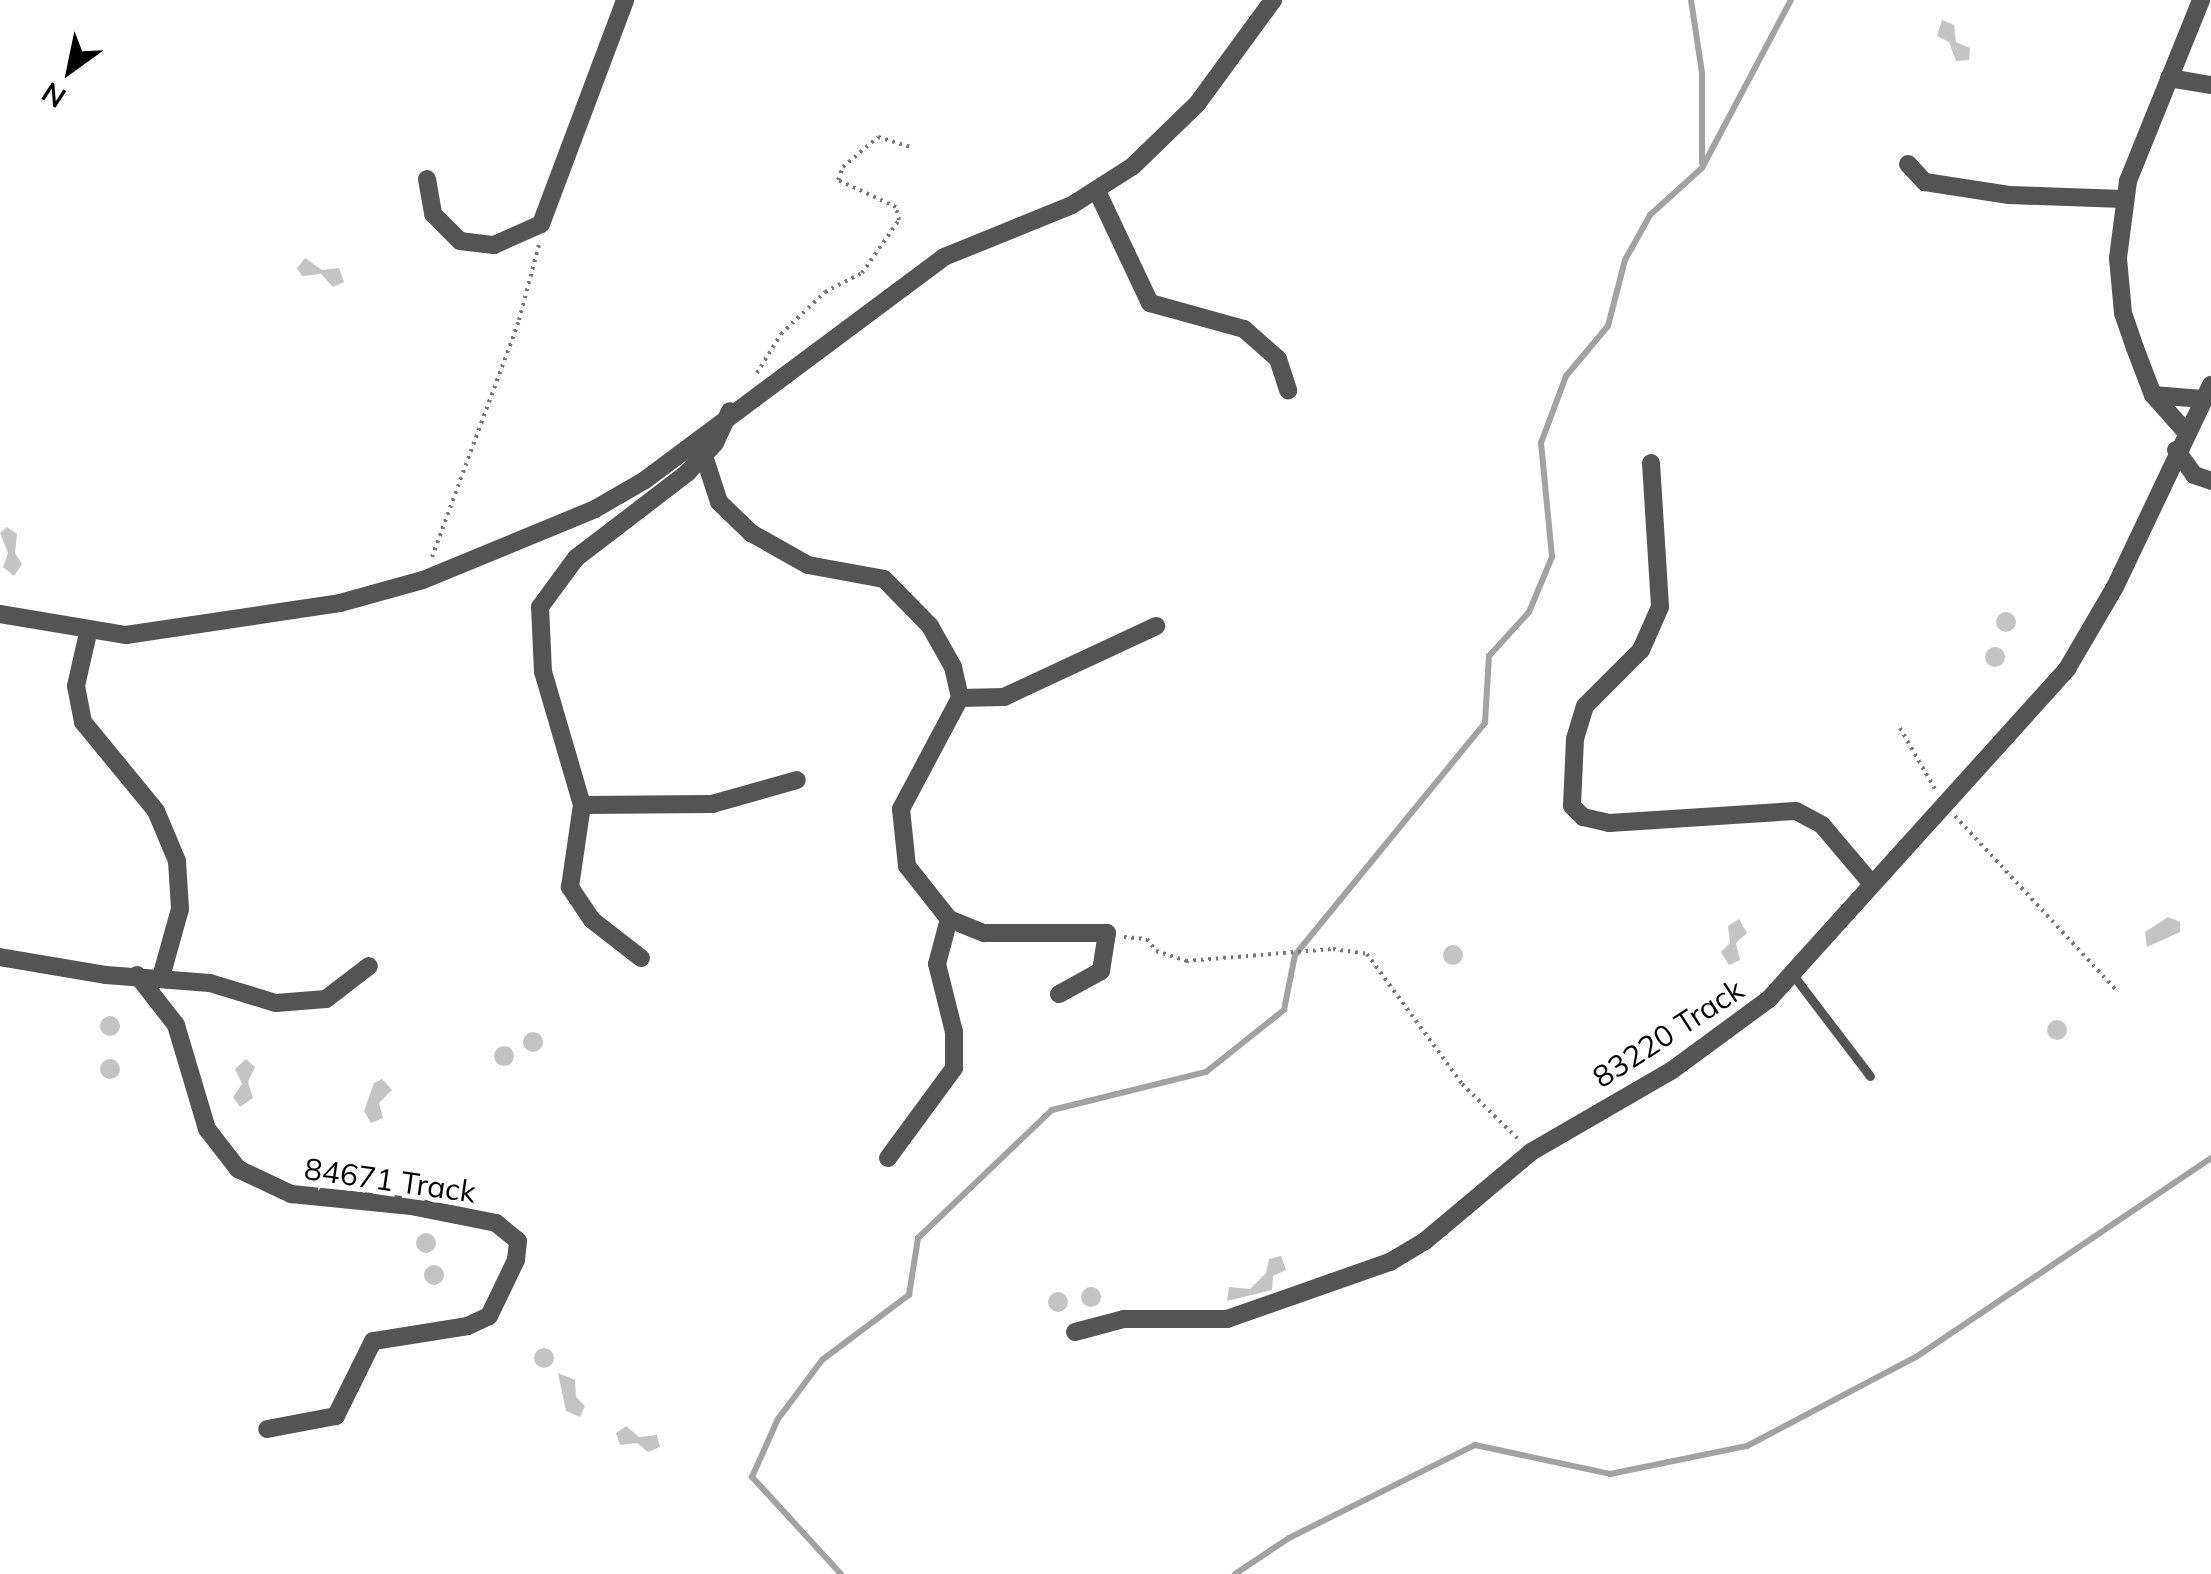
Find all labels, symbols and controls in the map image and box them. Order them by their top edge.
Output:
north arrow [20,20,120,120]
text: N [35,75,72,116]
street label: 83220 Track [1586,971,1750,1095]
street label: 84671 Track [302,1150,478,1210]

